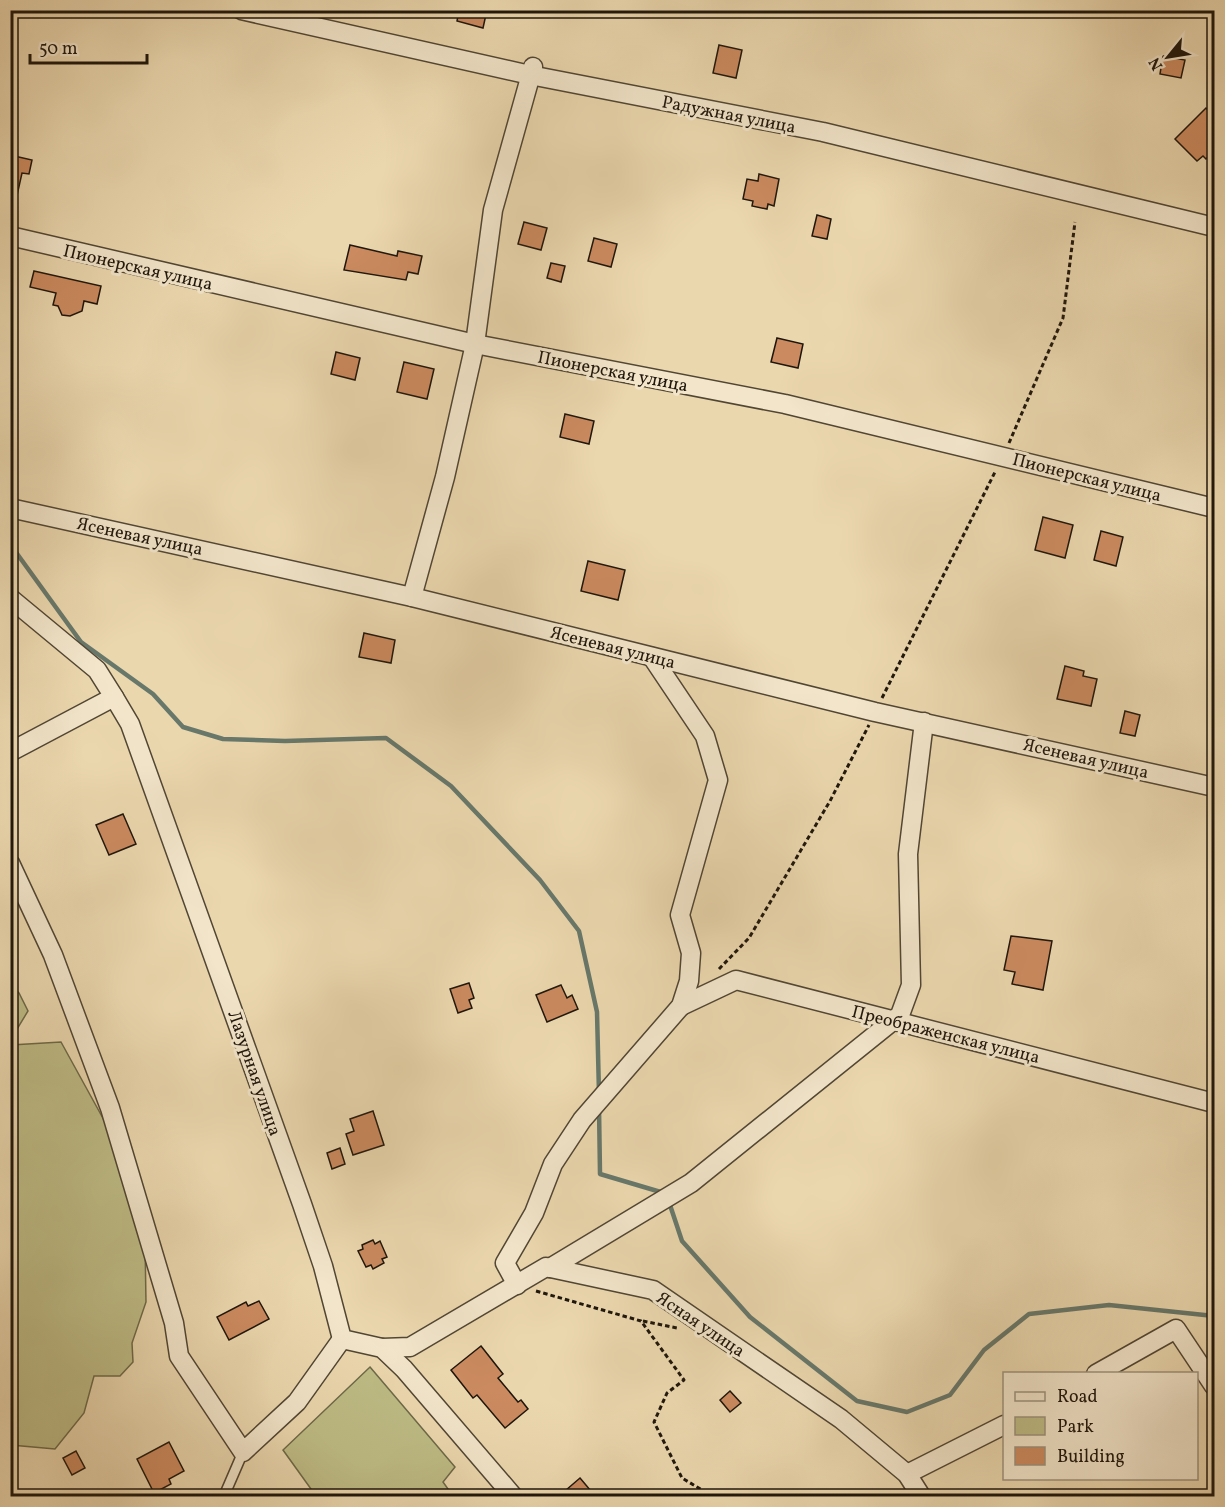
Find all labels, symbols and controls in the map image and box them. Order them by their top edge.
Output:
scale bar [30,27,147,65]
north arrow [1138,27,1198,87]
text: 50 m [39,37,78,62]
text: N [1144,53,1169,74]
street label: Радужная улица [660,90,798,141]
street label: Пионерская улица [60,239,215,298]
street label: Пионерская улица [535,346,690,399]
street label: Пионерская улица [1009,448,1164,509]
street label: Ясеневая улица [74,512,205,563]
street label: Ясеневая улица [547,621,678,676]
street label: Ясеневая улица [1020,733,1151,786]
street label: Преображенская улица [849,1000,1042,1071]
street label: Лазурная улица [220,1007,287,1140]
street label: Ясная улица [651,1286,750,1364]
legend [1003,1372,1198,1480]
text: Road [1057,1385,1098,1410]
text: Park [1057,1415,1094,1440]
text: Building [1057,1445,1125,1470]

